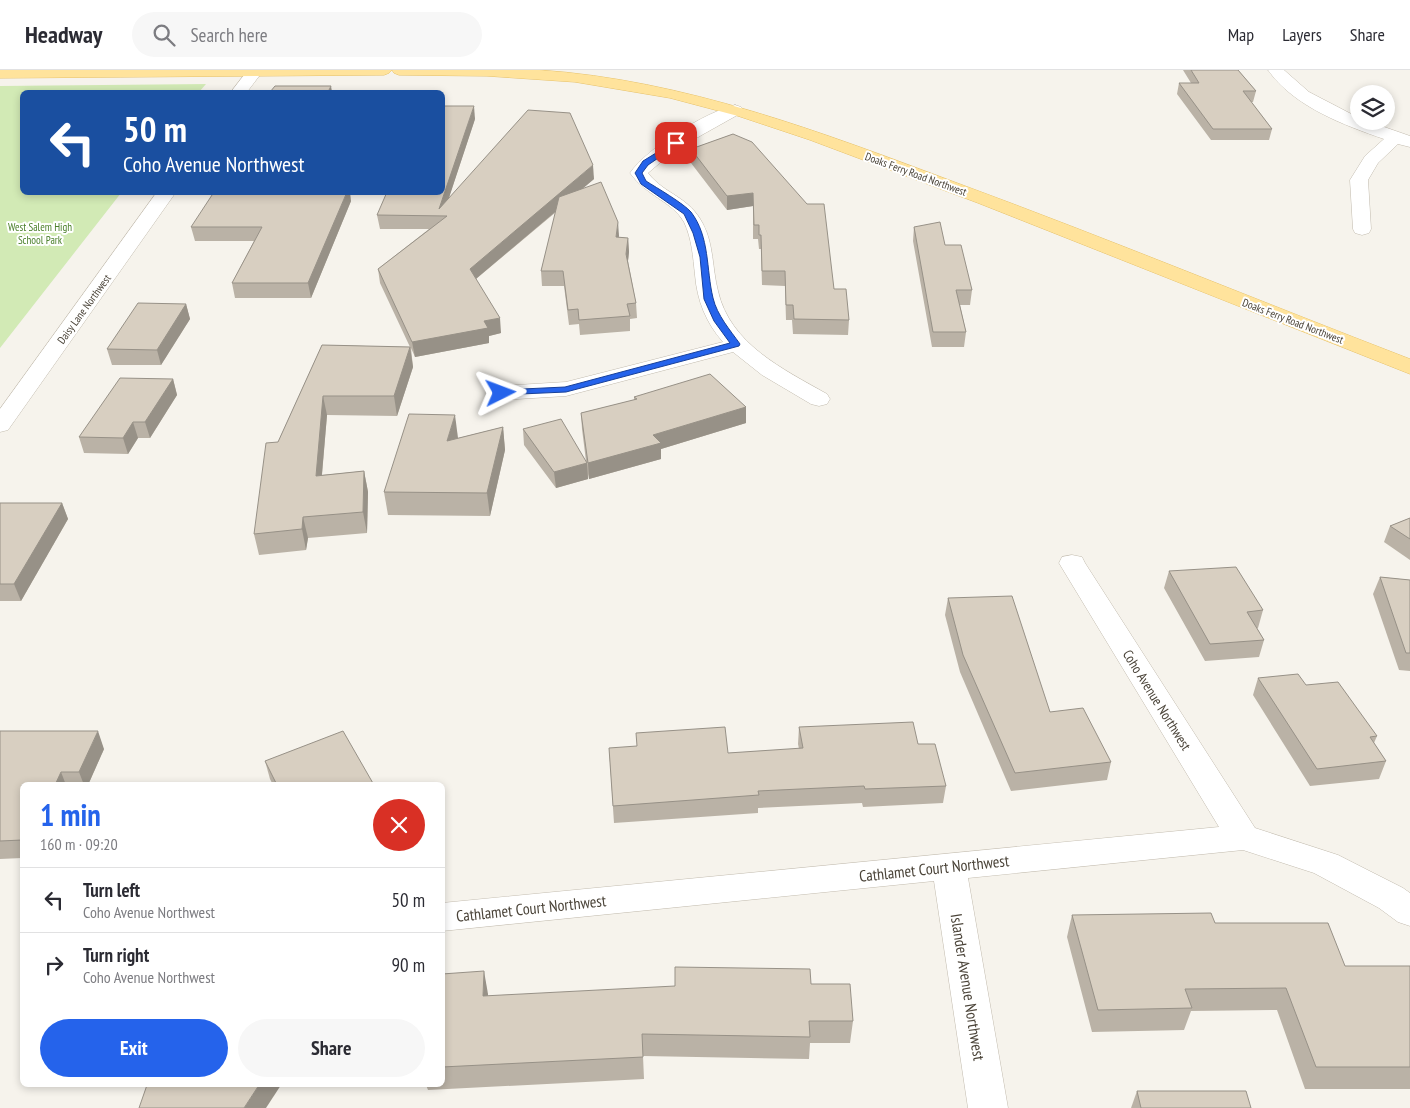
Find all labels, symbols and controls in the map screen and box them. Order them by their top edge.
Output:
search box [132,12,482,57]
text: Headway [25,19,102,50]
icon: search [150,21,178,49]
text: Search here [190,23,268,47]
text: Map [1228,23,1254,46]
text: Layers [1282,23,1322,46]
text: Share [1350,23,1385,46]
map controls [1350,85,1395,130]
button: layers [1350,85,1395,130]
text: 50 m [123,106,187,152]
icon: left [40,110,105,175]
pin [655,122,697,164]
icon: arrive [662,129,690,157]
street label: Doaks Ferry Road Northwest [863,149,969,199]
text: Coho Avenue Northwest [123,150,305,178]
park label: West Salem High School Park [8,220,72,247]
street label: Daisy Lane Northwest [54,272,114,346]
street label: Doaks Ferry Road Northwest [1240,295,1346,347]
position arrow [474,366,526,418]
street label: Coho Avenue Northwest [1119,646,1195,754]
text: 1 min [40,795,101,834]
button: close [373,799,425,851]
text: 160 m · 09:20 [40,834,118,854]
street label: Cathlamet Court Northwest [858,850,1011,886]
text: Turn left [83,878,140,902]
icon: left [40,886,68,914]
text: 50 m [392,888,425,912]
street label: Cathlamet Court Northwest [455,890,608,926]
text: Coho Avenue Northwest [83,902,215,922]
street label: Islander Avenue Northwest [947,912,990,1062]
text: Turn right [83,943,149,967]
icon: right [40,951,68,979]
text: 90 m [392,953,425,977]
text: Coho Avenue Northwest [83,967,215,987]
button: Exit [40,1019,228,1077]
button: Share [238,1019,425,1077]

